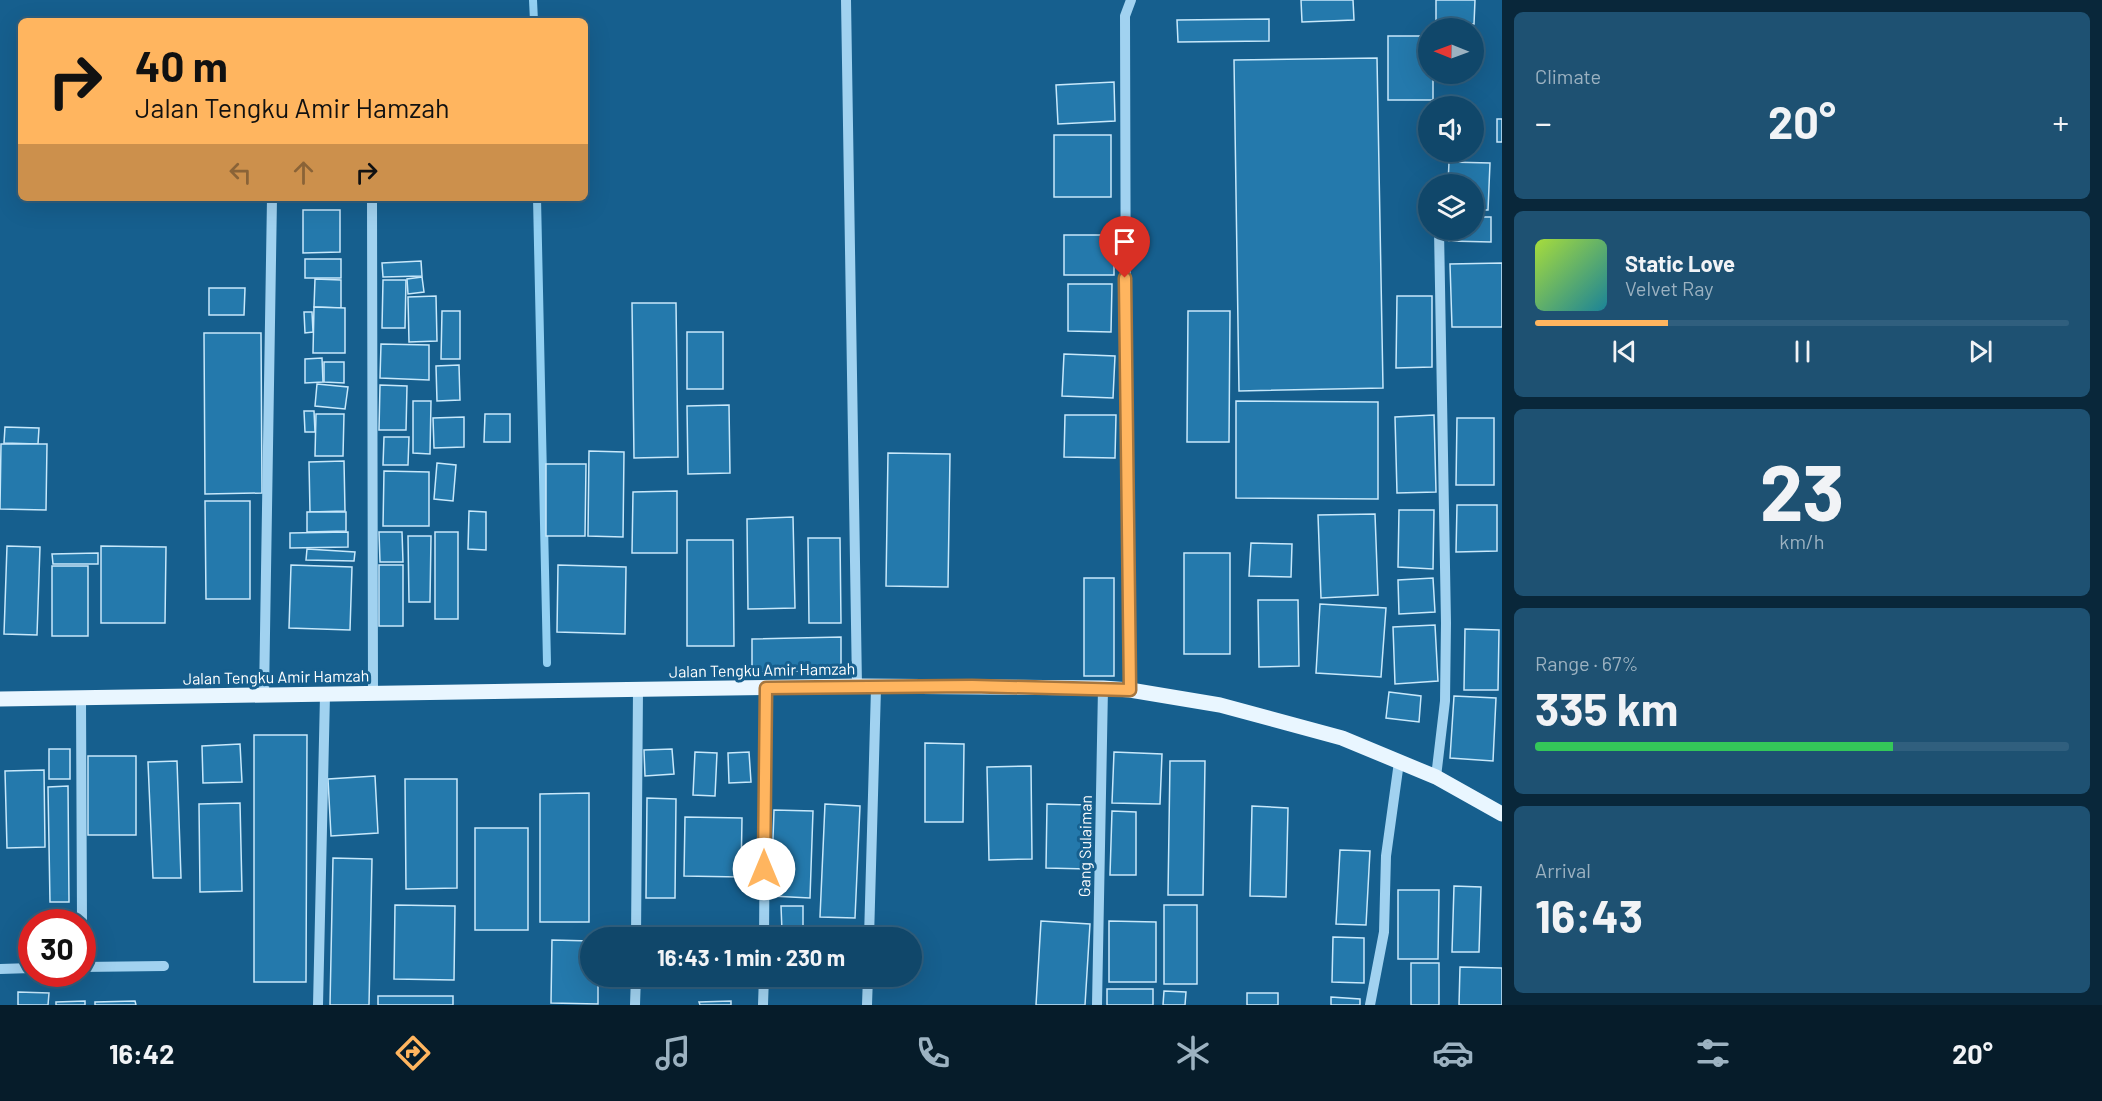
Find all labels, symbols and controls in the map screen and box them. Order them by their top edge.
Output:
north arrow [1418,18,1484,84]
map controls [1418,18,1484,240]
text: 40 m [135,40,228,90]
icon: right [36,42,114,120]
text: Climate [1535,64,1601,88]
text: Jalan Tengku Amir Hamzah [135,91,450,123]
text: 20° [1768,94,1836,148]
button: sound [1418,96,1484,162]
text: − [1535,102,1552,142]
text: + [2053,102,2069,142]
icon: left [224,156,257,189]
icon: ahead [287,156,320,189]
icon: right [350,156,383,189]
button: layers [1418,174,1484,240]
pin [1099,216,1150,278]
icon: arrive [1108,225,1141,258]
text: Static Love [1625,250,1735,276]
text: Velvet Ray [1625,276,1714,300]
icon: previous [1608,335,1641,368]
icon: pause [1786,335,1819,368]
icon: next [1964,335,1997,368]
text: 23 [1760,443,1844,537]
text: km/h [1779,529,1825,553]
text: Range · 67% [1535,651,1639,675]
street label: Jalan Tengku Amir Hamzah [669,658,855,681]
street label: Jalan Tengku Amir Hamzah [183,665,369,688]
text: 335 km [1535,681,1678,735]
street label: Gang Sulaiman [1074,795,1095,897]
position arrow [732,837,796,901]
text: Arrival [1535,858,1591,882]
text: 16:43 [1535,888,1643,942]
speed limit sign: 30 [18,909,96,987]
text: 16:43 · 1 min · 230 m [657,944,845,970]
icon: directions [392,1032,434,1074]
icon: music [652,1032,694,1074]
icon: phone [912,1032,954,1074]
icon: climate [1172,1032,1214,1074]
icon: car [1432,1032,1474,1074]
icon: filters [1692,1032,1734,1074]
text: 16:42 [109,1037,174,1069]
text: 20° [1952,1037,1993,1069]

